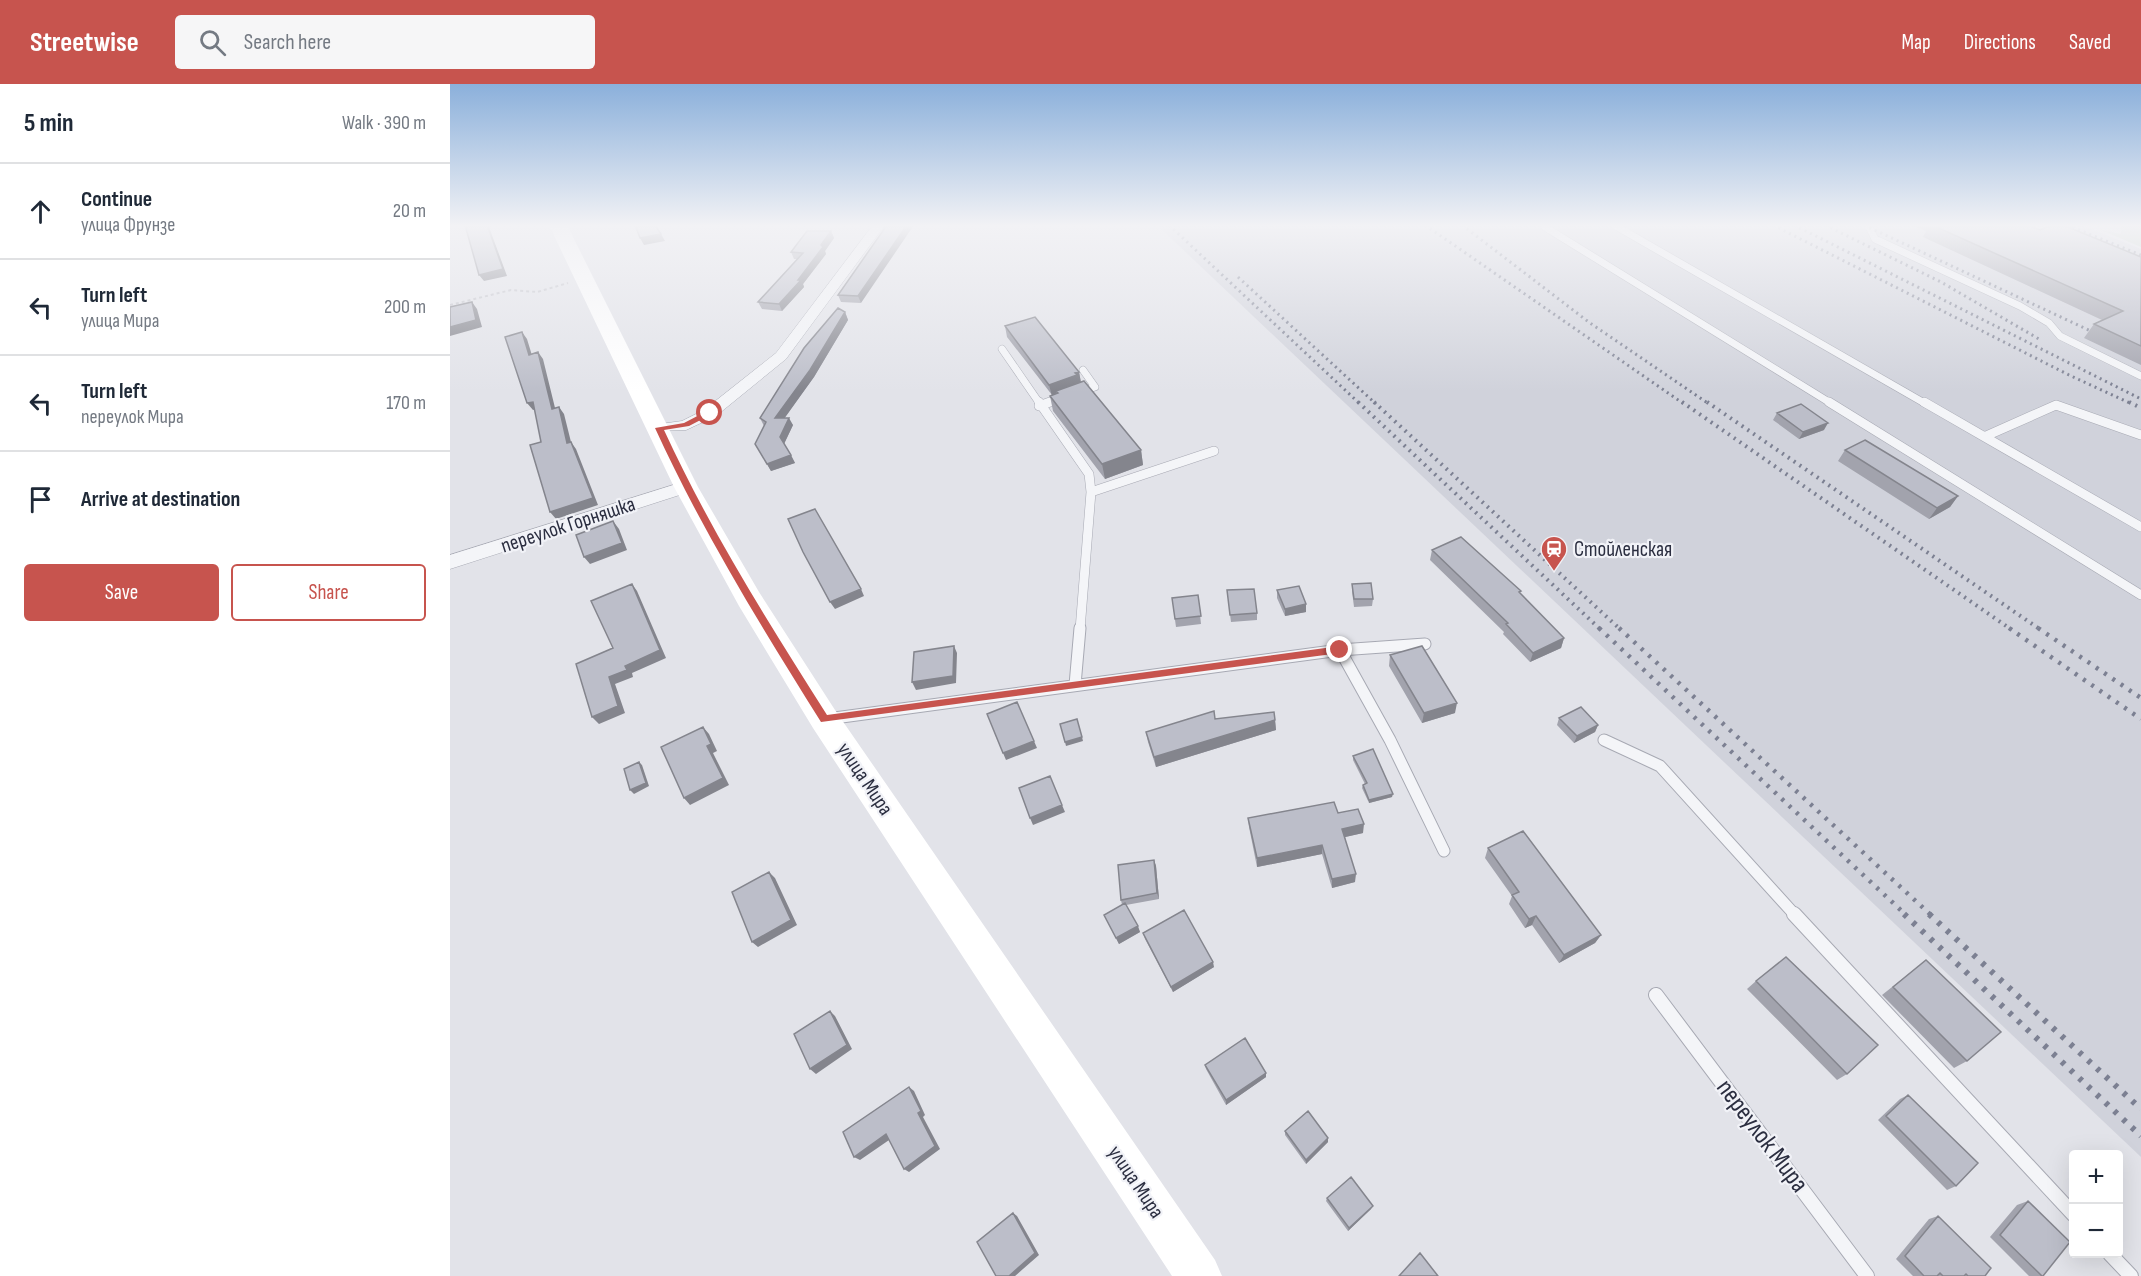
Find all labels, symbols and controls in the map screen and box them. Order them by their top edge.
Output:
search box [175,15,595,69]
text: Streetwise [30,26,139,59]
icon: search [196,26,229,59]
text: Search here [244,29,331,56]
text: Map [1901,30,1931,55]
text: Directions [1964,30,2036,55]
text: Saved [2069,30,2111,55]
text: 5 min [24,108,74,139]
text: Walk · 390 m [342,111,426,135]
text: Continue [81,186,152,213]
icon: ahead [24,195,57,228]
text: 20 m [393,199,426,223]
text: улица Фрунзе [81,213,175,237]
text: Turn left [81,282,147,309]
icon: left [24,291,57,324]
text: 200 m [384,295,426,319]
text: улица Мира [81,309,159,333]
text: Turn left [81,378,147,405]
icon: left [24,387,57,420]
text: 170 m [386,391,426,415]
route start [696,399,722,425]
text: переулок Мира [81,405,184,429]
icon: arrive [24,483,57,516]
text: Arrive at destination [81,486,240,513]
street label: переулок Горняшка [498,492,638,558]
station icon: Стойленская [1539,534,1569,572]
place label: Стойленская [1574,537,1672,562]
button: Save [24,564,219,621]
button: Share [231,564,426,621]
route end [1326,636,1352,662]
street label: улица Мира [832,738,898,820]
street label: переулок Мира [1709,1073,1815,1199]
street label: улица Мира [1103,1141,1169,1223]
map controls [2069,1150,2123,1258]
button: + [2069,1150,2123,1204]
button: − [2069,1204,2123,1258]

